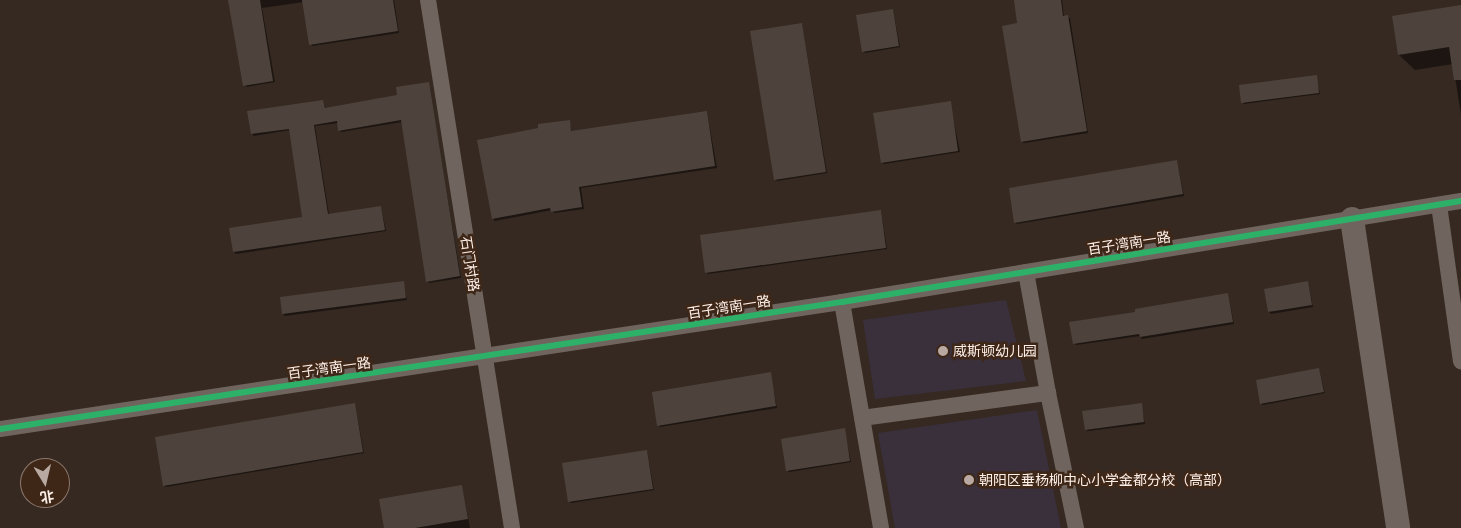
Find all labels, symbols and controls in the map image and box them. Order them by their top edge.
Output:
street label: 百子湾南一路 [1086,228,1172,258]
street label: 石门村路 [457,235,483,293]
street label: 百子湾南一路 [686,292,772,322]
place label: 威斯顿幼儿园 [953,343,1037,359]
marker: 威斯顿幼儿园 [937,345,949,357]
street label: 百子湾南一路 [286,354,372,382]
north arrow [20,458,70,508]
place label: 朝阳区垂杨柳中心小学金都分校（高部） [979,472,1231,488]
marker: 朝阳区垂杨柳中心小学金都分校（高部） [963,474,975,486]
text: 北 [39,487,56,508]

